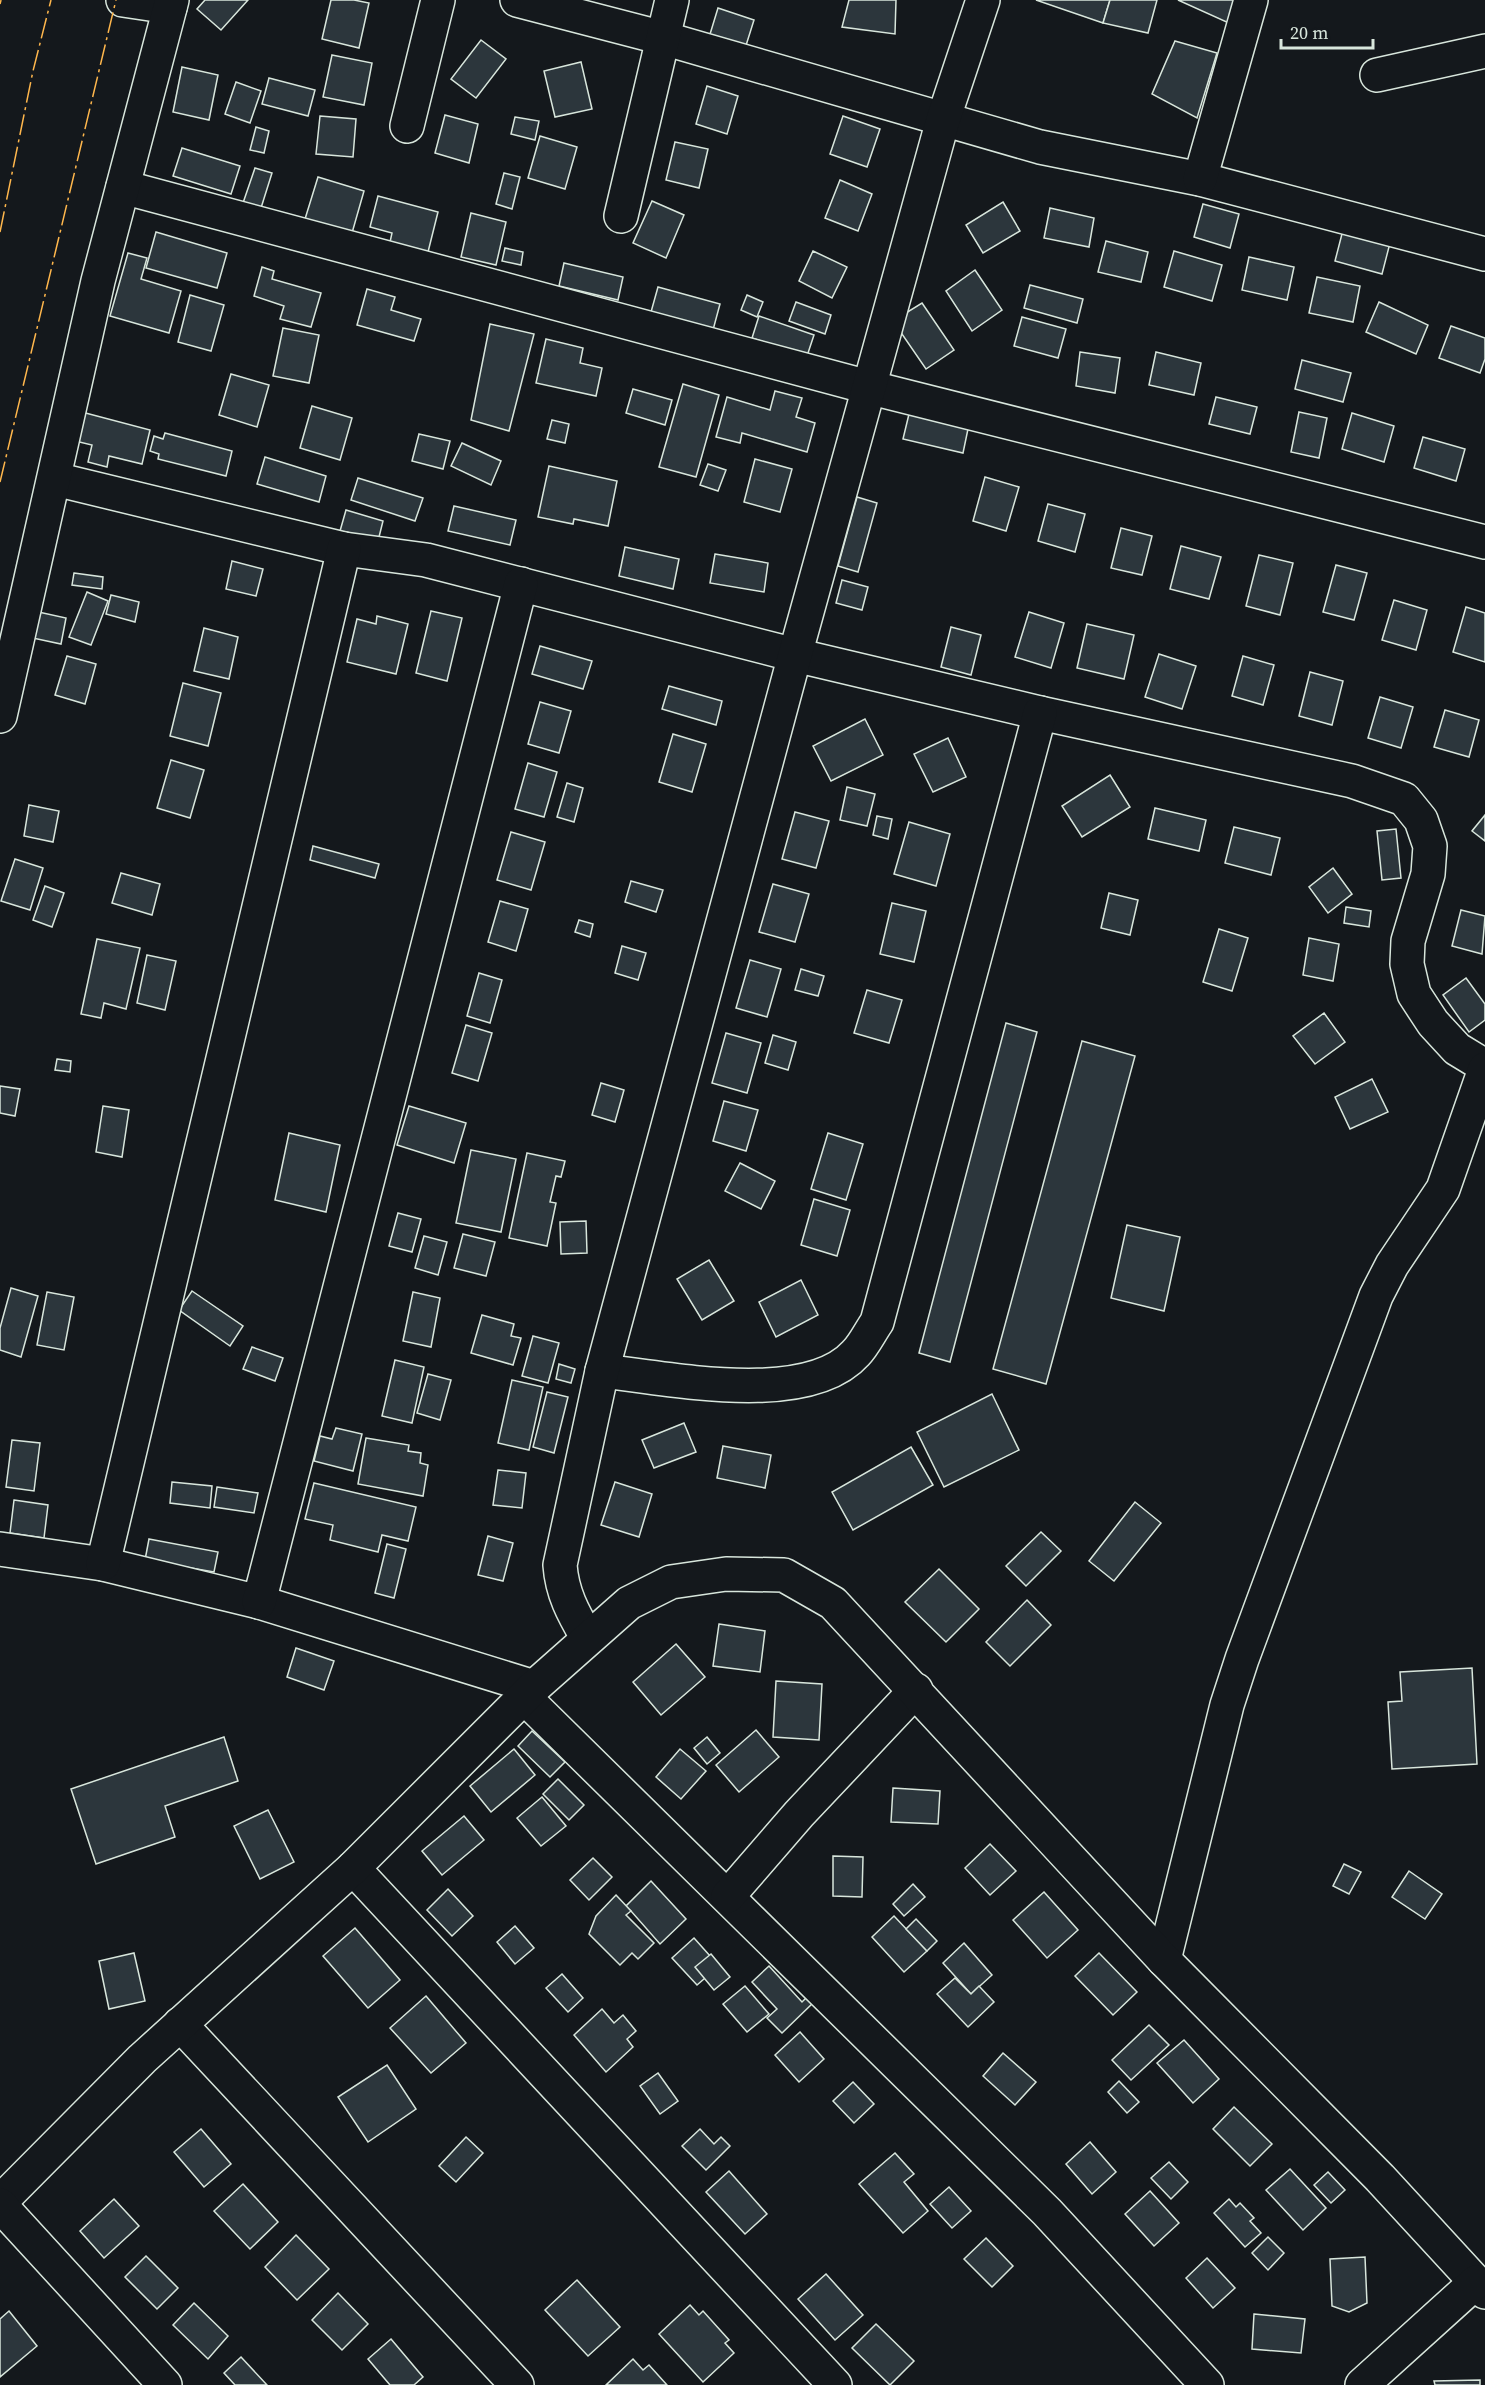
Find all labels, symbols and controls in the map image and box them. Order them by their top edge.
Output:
scale bar [1281,12,1372,50]
text: 20 m [1290,20,1328,45]

